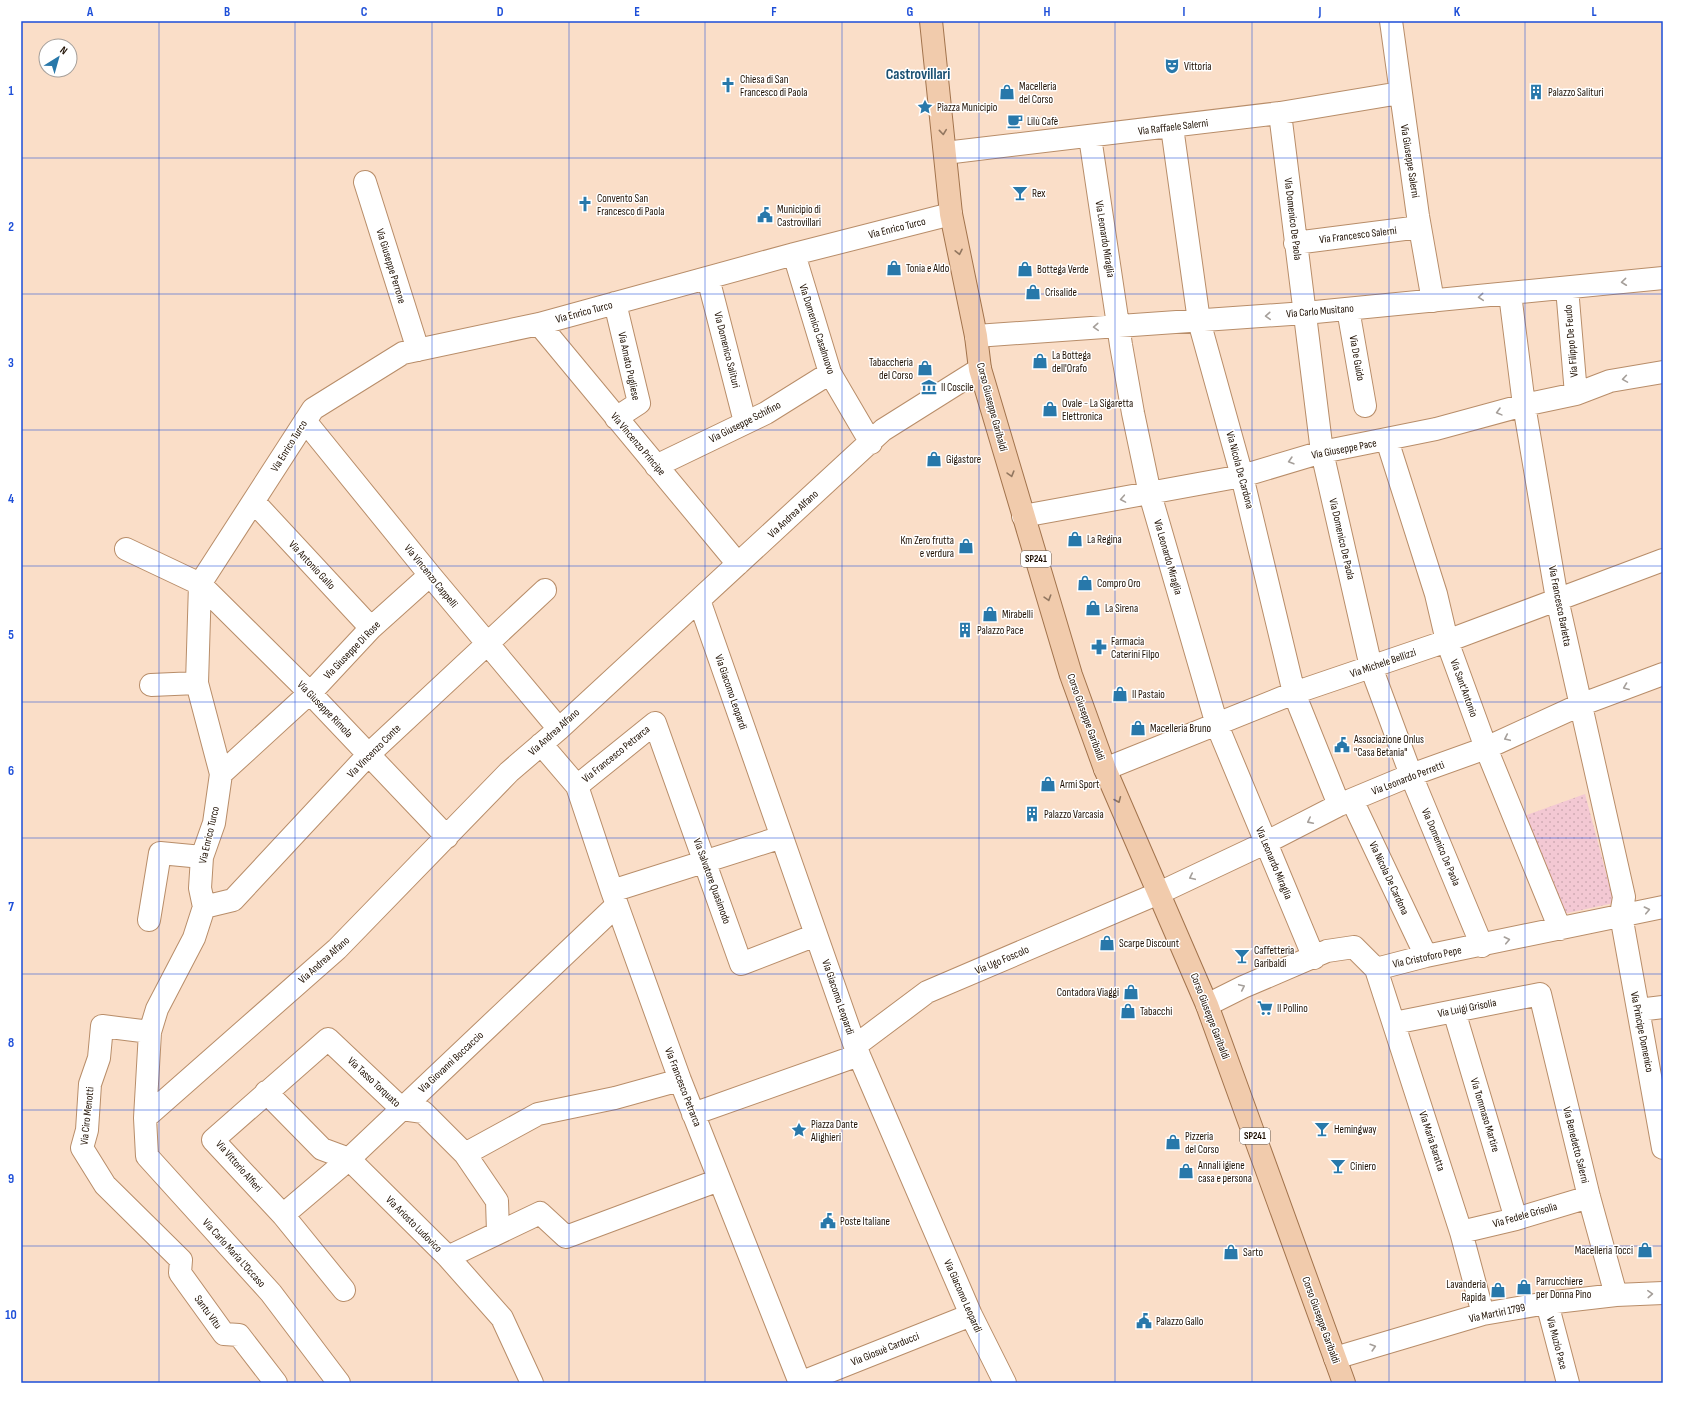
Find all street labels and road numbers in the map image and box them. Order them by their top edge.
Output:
street label: Via Raffaele Salerni [1137,116,1209,138]
street label: Via Giuseppe Salerni [1398,123,1422,199]
street label: Via Domenico De Paola [1281,177,1305,261]
street label: Via Leonardo Miraglia [1093,200,1117,278]
street label: Via Enrico Turco [867,215,927,241]
street label: Via Francesco Salerni [1319,224,1397,246]
street label: Via Giuseppe Perrone [373,227,409,305]
street label: Via Domenico Casalnuovo [796,282,838,376]
street label: Via Enrico Turco [554,298,614,326]
street label: Via Carlo Musitano [1286,302,1355,320]
street label: Via Filippo De Feudo [1561,304,1581,378]
street label: Via Domenico Salituri [711,310,743,390]
street label: Via Amato Pugliese [615,331,643,401]
street label: Via De Guido [1347,334,1367,382]
street label: Corso Giuseppe Garibaldi [974,361,1010,453]
street label: Via Giuseppe Schifino [707,398,783,446]
street label: Via Vincenzo Principe [608,410,668,478]
street label: Via Enrico Turco [268,417,310,474]
street label: Via Nicola De Cardona [1223,430,1257,510]
street label: Via Giuseppe Pace [1310,436,1378,462]
street label: Via Andrea Alfano [765,487,821,541]
street label: Via Domenico De Paola [1326,497,1358,581]
street label: Via Leonardo Miraglia [1151,518,1185,596]
street label: Via Antonio Gallo [286,538,338,592]
street label: Via Vincenzo Cappelli [402,542,460,610]
road number: SP241 [1021,551,1051,567]
street label: Via Francesco Barletta [1546,564,1574,648]
street label: Via Giuseppe Di Rose [321,618,383,682]
street label: Via Michele Bellizzi [1348,646,1418,680]
street label: Via Giacomo Leopardi [712,653,750,731]
street label: Via Sant'Antonio [1448,657,1481,719]
street label: Corso Giuseppe Garibaldi [1064,672,1108,762]
street label: Via Giuseppe Rimola [295,678,355,740]
street label: Via Andrea Alfano [526,705,582,758]
street label: Via Vincenzo Conte [344,721,404,781]
street label: Via Francesco Petrarca [579,723,653,785]
street label: Via Leonardo Perretti [1370,758,1446,798]
street label: Via Enrico Turco [196,805,222,865]
street label: Via Domenico De Paola [1419,806,1463,888]
street label: Via Leonardo Miraglia [1253,825,1295,901]
street label: Via Salvatore Quasimodo [690,836,734,926]
street label: Via Nicola De Cardona [1366,839,1412,917]
street label: Via Andrea Alfano [296,933,352,986]
street label: Via Ugo Foscolo [973,943,1031,977]
street label: Via Cristoforo Pepe [1391,943,1463,971]
street label: Via Giacomo Leopardi [819,958,857,1036]
street label: Corso Giuseppe Garibaldi [1188,971,1232,1061]
street label: Via Principe Domenico [1628,991,1656,1074]
street label: Via Luigi Grisolia [1436,996,1498,1020]
street label: Via Giovanni Boccaccio [416,1028,487,1095]
street label: Via Francesco Petrarca [662,1046,704,1128]
street label: Via Tasso Torquato [345,1054,403,1110]
street label: Via Tommaso Martire [1468,1076,1502,1154]
street label: Via Ciro Menotti [77,1086,97,1146]
street label: Via Benedetto Salerni [1560,1105,1592,1185]
street label: Via Maria Baratta [1416,1109,1448,1173]
road number: SP241 [1240,1128,1270,1144]
street label: Via Vittorio Alfieri [213,1138,265,1194]
street label: Via Ariosto Ludovico [383,1193,445,1255]
street label: Via Fedele Grisolia [1491,1200,1559,1230]
street label: Via Carlo Maria L'Occaso [200,1216,268,1290]
street label: Via Giacomo Leopardi [941,1258,985,1334]
street label: Corso Giuseppe Garibaldi [1299,1275,1343,1365]
street label: Santu Vitu [191,1293,225,1332]
street label: Via Martiri 1799 [1468,1301,1527,1325]
street label: Via Muzio Pace [1544,1315,1570,1371]
street label: Via Giosuè Carducci [849,1329,921,1369]

